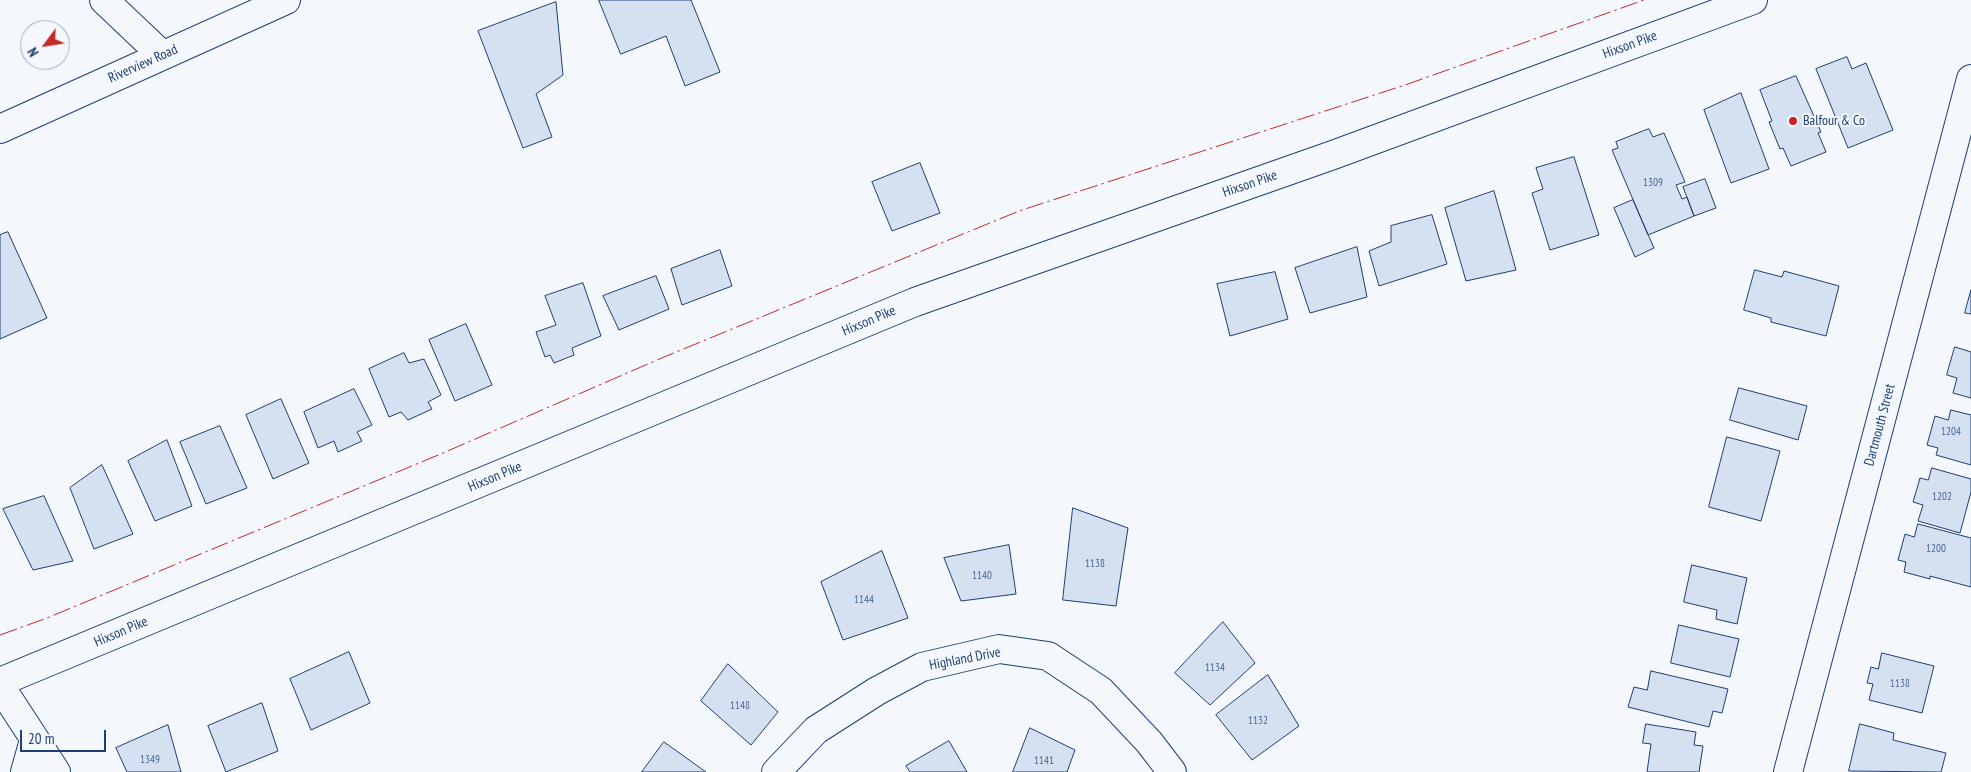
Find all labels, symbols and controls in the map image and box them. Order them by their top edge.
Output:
north arrow [20,20,70,70]
street label: Hixson Pike [1601,27,1659,63]
street label: Riverview Road [106,41,180,87]
text: N [23,44,43,60]
place label: Balfour & Co [1803,113,1865,129]
marker: Balfour & Co [1787,115,1799,127]
street label: Hixson Pike [1220,167,1280,201]
house number: 1309 [1643,176,1663,190]
street label: Hixson Pike [840,302,898,340]
street label: Dartmouth Street [1861,382,1899,468]
house number: 1204 [1941,425,1961,439]
street label: Hixson Pike [466,458,524,496]
house number: 1202 [1932,490,1952,504]
house number: 1200 [1926,542,1946,556]
house number: 1138 [1085,557,1105,571]
house number: 1140 [972,569,992,583]
house number: 1144 [854,593,874,607]
street label: Hixson Pike [92,613,150,651]
street label: Highland Drive [928,644,1002,674]
house number: 1134 [1205,661,1225,675]
house number: 1138 [1890,677,1910,691]
house number: 1148 [730,699,750,713]
house number: 1132 [1248,714,1268,728]
scale bar [22,720,109,752]
text: 20 m [28,729,54,748]
house number: 1349 [140,753,160,767]
house number: 1141 [1034,754,1054,768]

